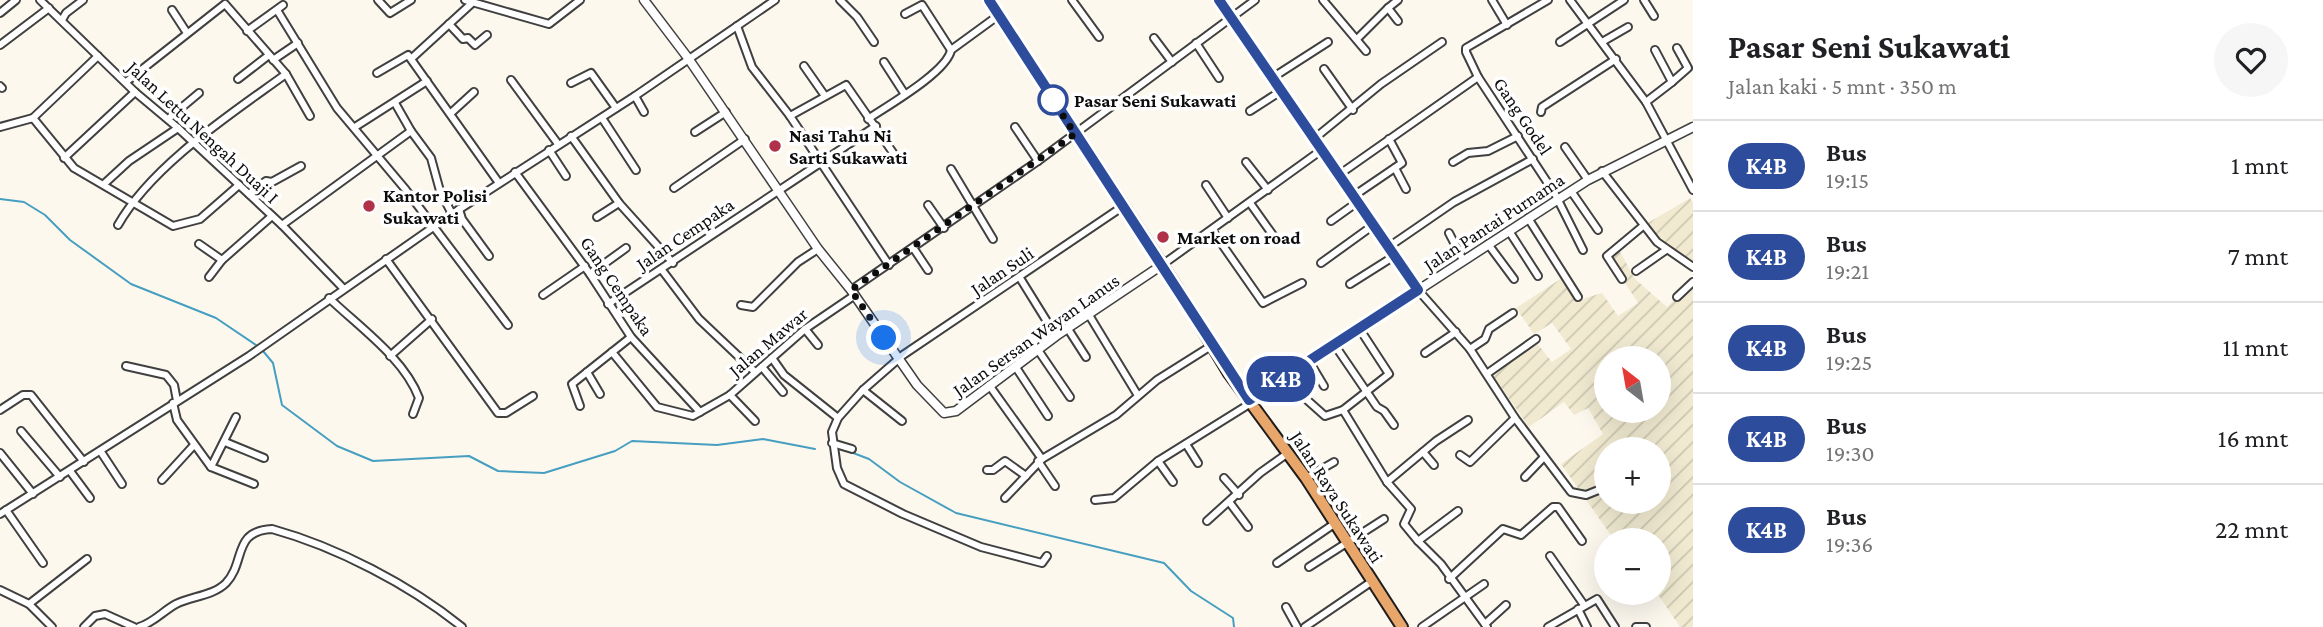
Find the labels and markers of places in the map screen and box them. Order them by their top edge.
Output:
marker: Pasar Seni Sukawati [1038,85,1068,115]
place label: Pasar Seni Sukawati [1074,90,1237,111]
place label: Nasi Tahu Ni Sarti Sukawati [789,125,908,168]
marker: Nasi Tahu Ni Sarti Sukawati [767,138,783,154]
place label: Kantor Polisi Sukawati [383,185,488,228]
marker: Kantor Polisi Sukawati [361,198,377,214]
place label: Market on road [1177,227,1301,248]
marker: Market on road [1155,229,1171,245]

